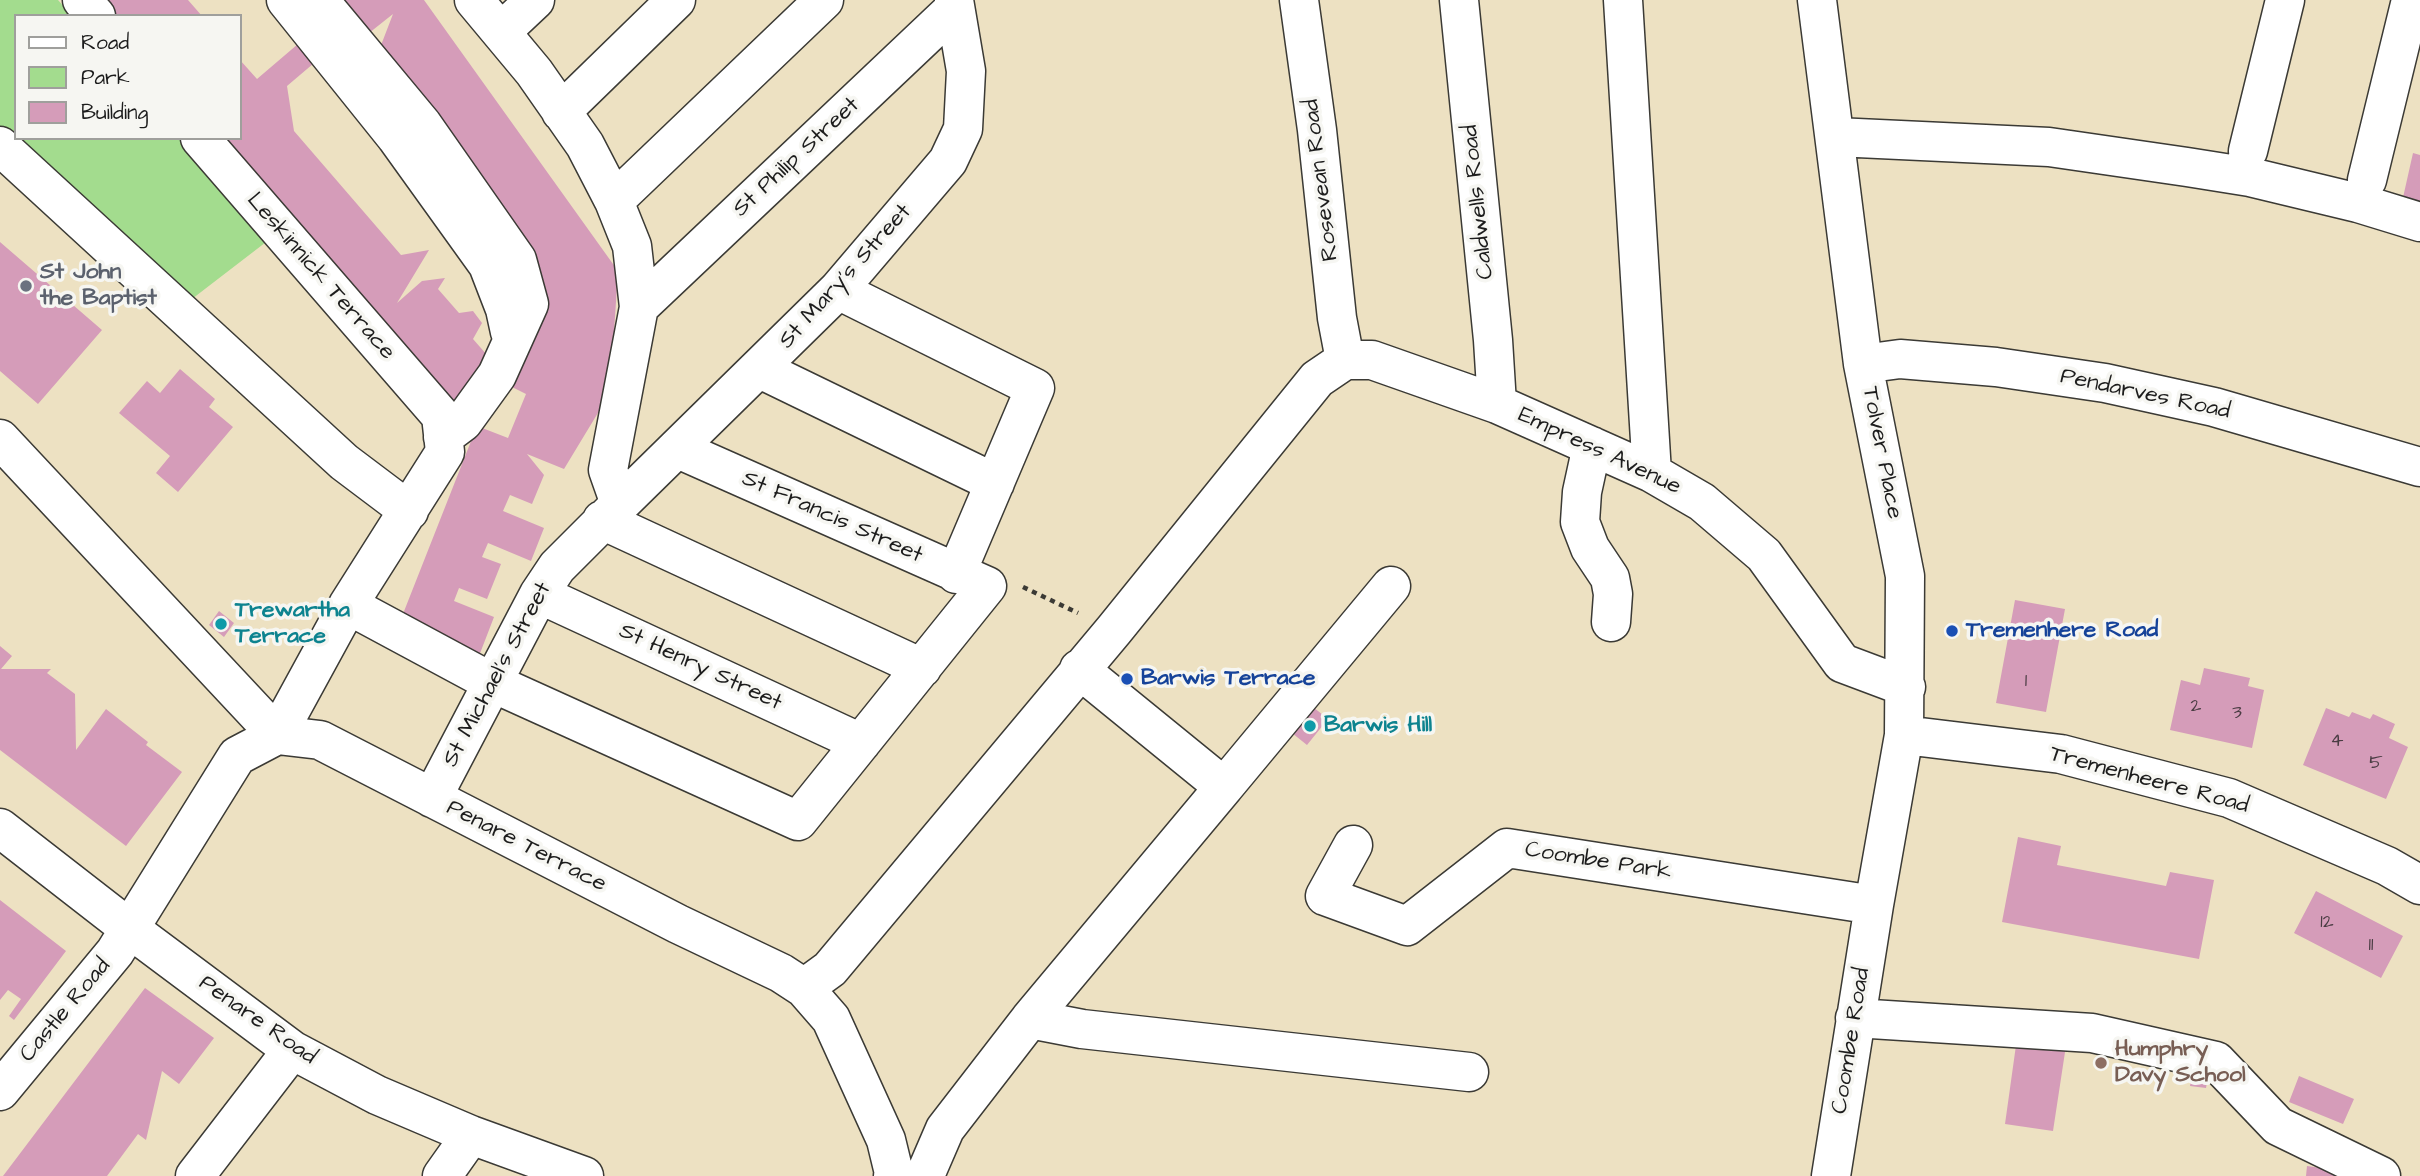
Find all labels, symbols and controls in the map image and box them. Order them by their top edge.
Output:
legend [14,14,242,140]
text: Road [81,28,129,57]
text: Park [81,63,130,92]
street label: St Philip Street [728,92,866,224]
street label: Rosevean Road [1298,97,1346,263]
text: Building [81,98,148,127]
street label: Caldwells Road [1457,123,1501,281]
street label: Leskinnick Terrace [240,188,400,366]
street label: St Mary's Street [774,199,918,355]
place label: St John the Baptist [40,259,157,313]
marker: St John the Baptist [18,278,34,294]
street label: Pendarves Road [2058,364,2232,426]
street label: Tolver Place [1855,385,1907,521]
street label: Empress Avenue [1513,402,1685,502]
street label: St Francis Street [737,466,927,570]
street label: St Michael's Street [438,578,558,772]
place label: Trewartha Terrace [235,597,350,651]
marker: Trewartha Terrace [213,616,229,632]
place label: Tremenhere Road [1966,617,2158,645]
street label: St Henry Street [614,618,786,718]
marker: Tremenhere Road [1944,623,1960,639]
place label: Barwis Terrace [1141,665,1315,693]
marker: Barwis Terrace [1119,671,1135,687]
house number: 1 [2025,671,2027,693]
house number: 2 [2191,696,2201,718]
house number: 3 [2232,703,2242,725]
place label: Barwis Hill [1324,712,1432,740]
marker: Barwis Hill [1302,718,1318,734]
house number: 4 [2331,731,2343,753]
street label: Tremenheere Road [2047,741,2251,821]
house number: 5 [2369,753,2383,775]
street label: Penare Terrace [442,795,610,899]
street label: Coombe Park [1523,837,1673,887]
house number: 12 [2320,912,2334,934]
house number: 11 [2369,935,2373,957]
street label: Castle Road [15,954,117,1068]
street label: Coombe Road [1827,966,1877,1116]
street label: Penare Road [193,970,321,1072]
place label: Humphry Davy School [2115,1036,2246,1090]
marker: Humphry Davy School [2093,1055,2109,1071]

